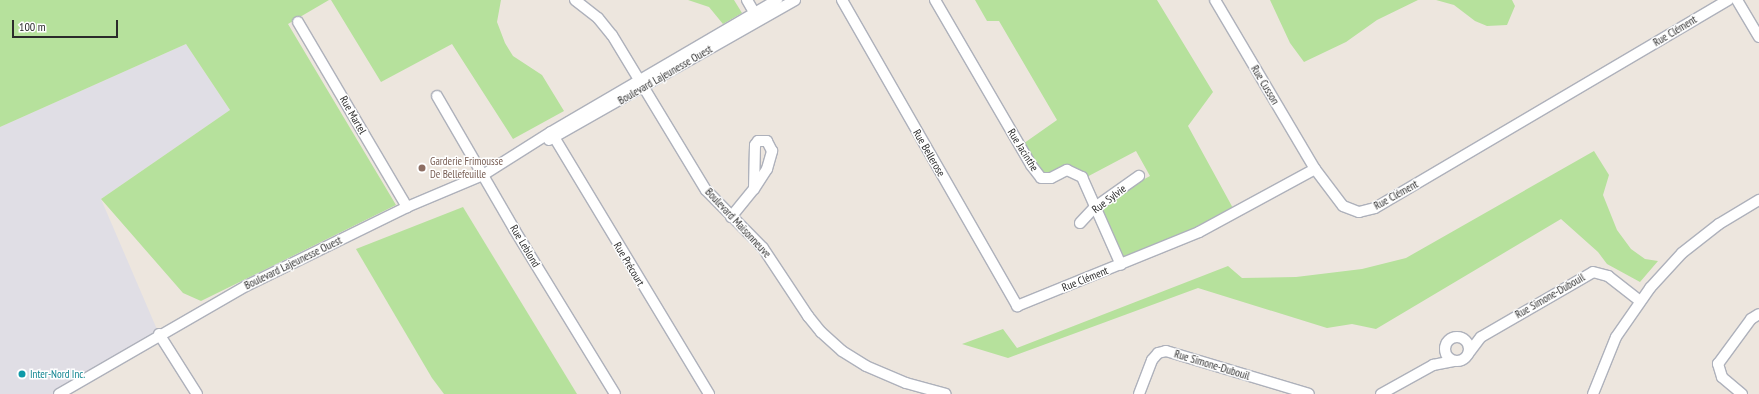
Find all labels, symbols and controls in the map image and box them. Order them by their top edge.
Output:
scale bar [14,12,120,38]
street label: Rue Clément [1651,13,1699,49]
text: 100 m [19,19,46,34]
street label: Boulevard Lajeunesse Ouest [616,43,714,107]
street label: Rue Cusson [1248,63,1282,107]
street label: Rue Martel [337,94,369,136]
street label: Rue Jacinthe [1005,126,1041,174]
street label: Rue Bellerose [910,127,948,179]
place label: Garderie Frimousse De Bellefeuille [430,155,503,181]
marker: Garderie Frimousse De Bellefeuille [417,163,427,173]
street label: Rue Clément [1372,177,1420,213]
street label: Rue Sylvie [1089,182,1129,216]
street label: Boulevard Maisonneuve [702,185,774,261]
street label: Rue Leblond [507,222,543,270]
street label: Boulevard Lajeunesse Ouest [242,234,344,292]
street label: Rue Précourt [611,240,647,288]
street label: Rue Clément [1060,264,1110,294]
street label: Rue Simone-Dubouil [1513,271,1587,321]
street label: Rue Simone-Dubouil [1173,347,1251,383]
place label: Inter-Nord Inc. [30,367,85,381]
marker: Inter-Nord Inc. [17,369,27,379]

